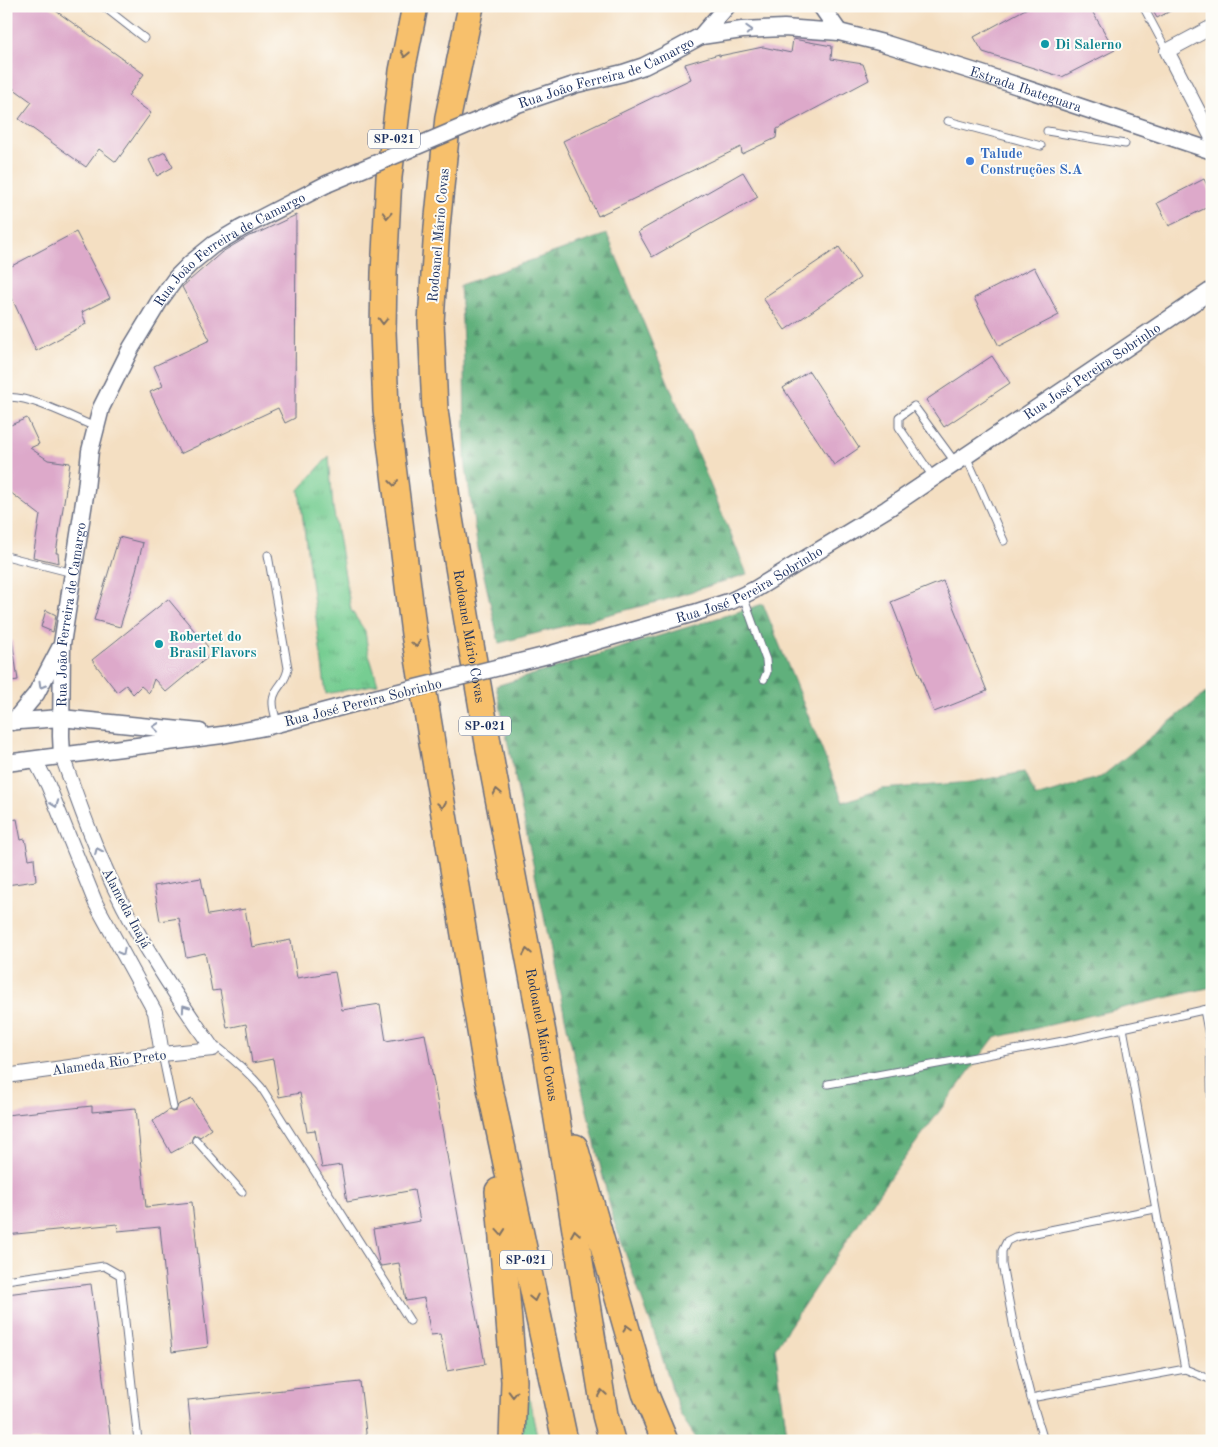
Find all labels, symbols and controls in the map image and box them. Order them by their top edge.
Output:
one-way arrow [746,24,754,35]
street label: Rua João Ferreira de Camargo [517,35,697,111]
marker: Di Salerno [1039,38,1051,50]
place label: Di Salerno [1055,38,1122,52]
one-way arrow [400,50,411,58]
street label: Estrada Ibateguara [968,65,1083,115]
road number: SP-021 [368,130,420,148]
place label: Talude Construções S.A [980,147,1083,177]
marker: Talude Construções S.A [964,155,976,167]
street label: Rodoanel Mário Covas [426,167,452,303]
street label: Rua João Ferreira de Camargo [152,190,308,309]
one-way arrow [381,212,392,220]
one-way arrow [378,318,388,326]
street label: Rua José Pereira Sobrinho [1021,321,1163,423]
one-way arrow [388,480,399,488]
street label: Rua João Ferreira de Camargo [55,521,89,707]
street label: Rua José Pereira Sobrinho [674,544,825,626]
street label: Rodoanel Mário Covas [451,569,487,704]
place label: Robertet do Brasil Flavors [169,630,256,660]
marker: Robertet do Brasil Flavors [153,638,165,650]
one-way arrow [410,640,420,649]
street label: Rua José Pereira Sobrinho [283,677,443,729]
one-way arrow [38,680,48,689]
road number: SP-021 [459,716,511,736]
one-way arrow [152,722,160,733]
one-way arrow [492,788,503,797]
one-way arrow [49,800,59,808]
one-way arrow [437,800,447,809]
one-way arrow [93,847,104,856]
street label: Alameda Inajá [99,866,153,951]
one-way arrow [115,947,125,956]
one-way arrow [523,947,533,956]
street label: Rodoanel Mário Covas [523,967,560,1102]
one-way arrow [182,1005,191,1014]
street label: Alameda Rio Preto [51,1048,167,1078]
one-way arrow [496,1228,507,1236]
one-way arrow [571,1228,581,1237]
road number: SP-021 [500,1250,552,1270]
one-way arrow [529,1293,539,1302]
one-way arrow [622,1325,632,1333]
one-way arrow [597,1389,607,1397]
one-way arrow [508,1390,518,1398]

